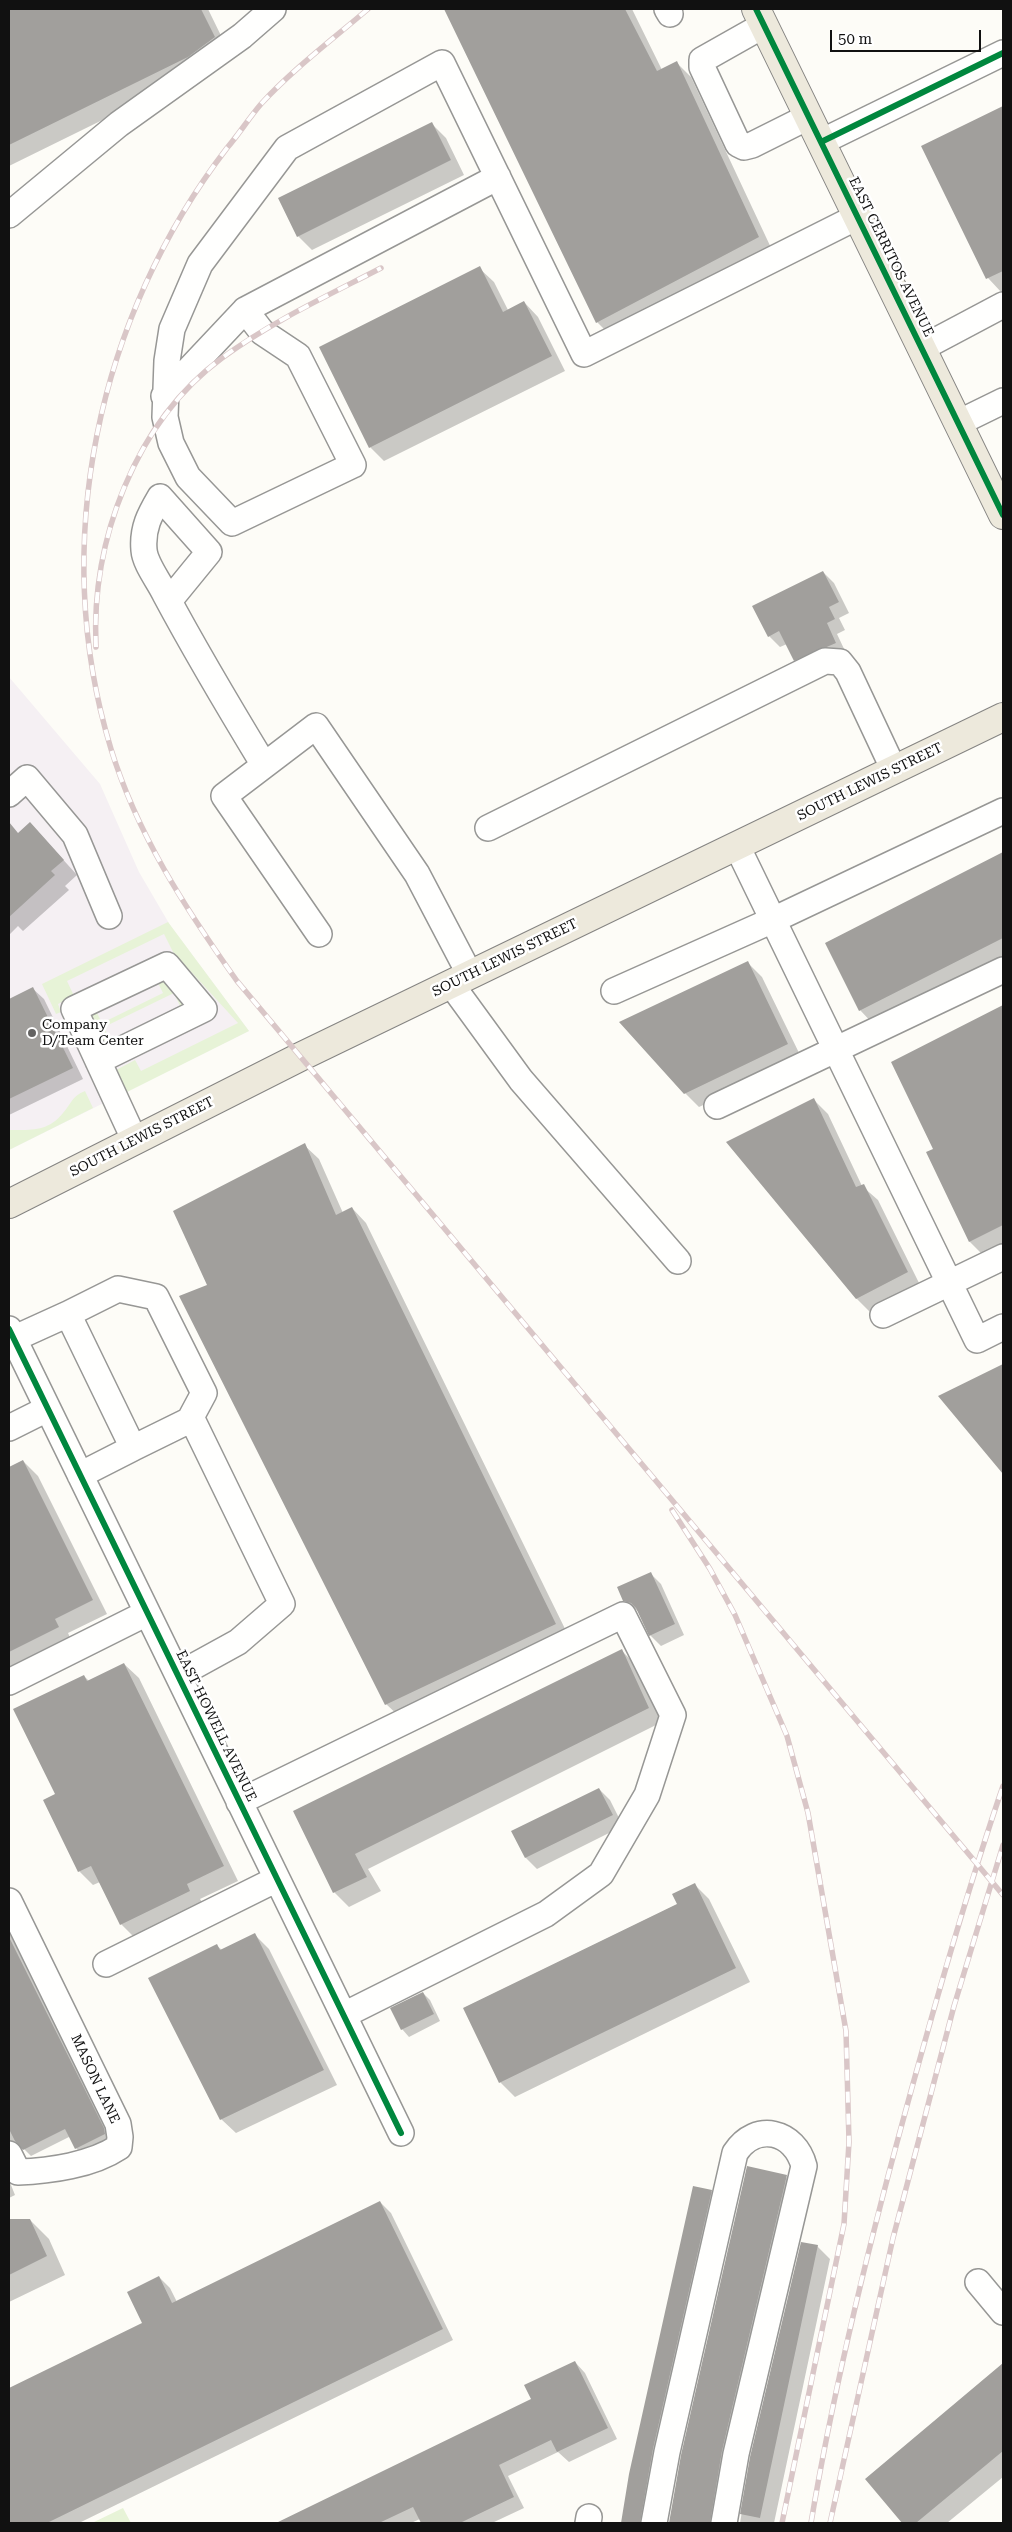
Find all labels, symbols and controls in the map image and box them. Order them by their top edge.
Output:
scale bar [832,20,983,52]
text: 50 m [838,30,872,48]
street label: EAST CERRITOS AVENUE [845,174,937,340]
street label: SOUTH LEWIS STREET [795,739,945,825]
street label: SOUTH LEWIS STREET [430,915,580,1001]
place label: Company D/Team Center [42,1017,144,1050]
marker: Company D/Team Center [26,1027,38,1039]
street label: SOUTH LEWIS STREET [67,1093,217,1181]
street label: EAST HOWELL AVENUE [172,1648,260,1804]
street label: MASON LANE [67,2032,123,2126]

